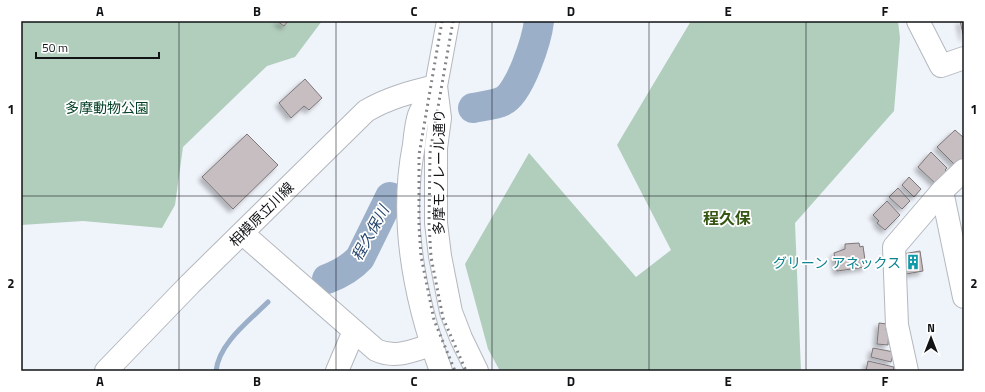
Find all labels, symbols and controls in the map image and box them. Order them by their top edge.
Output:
text: A [96,1,104,21]
text: B [253,1,261,21]
text: C [410,1,418,21]
text: D [567,1,575,21]
text: E [724,1,732,21]
text: F [882,1,889,21]
scale bar [36,34,159,60]
text: 50 m [42,38,68,57]
park label: 多摩動物公園 [65,97,149,118]
text: 1 [7,99,15,119]
text: 1 [970,99,978,119]
street label: 多摩モノレール通り [428,109,449,235]
street label: 相模原立川線 [224,177,298,251]
water label: 程久保川 [345,199,396,265]
district label: 程久保 [703,206,751,230]
place label: グリーン アネックス [773,252,901,273]
building icon: グリーン アネックス [904,253,922,271]
text: 2 [7,273,15,293]
text: 2 [970,273,978,293]
north arrow [911,318,951,358]
text: N [927,320,935,336]
text: A [96,371,104,391]
text: B [253,371,261,391]
text: C [410,371,418,391]
text: D [567,371,575,391]
text: E [724,371,732,391]
text: F [882,371,889,391]

